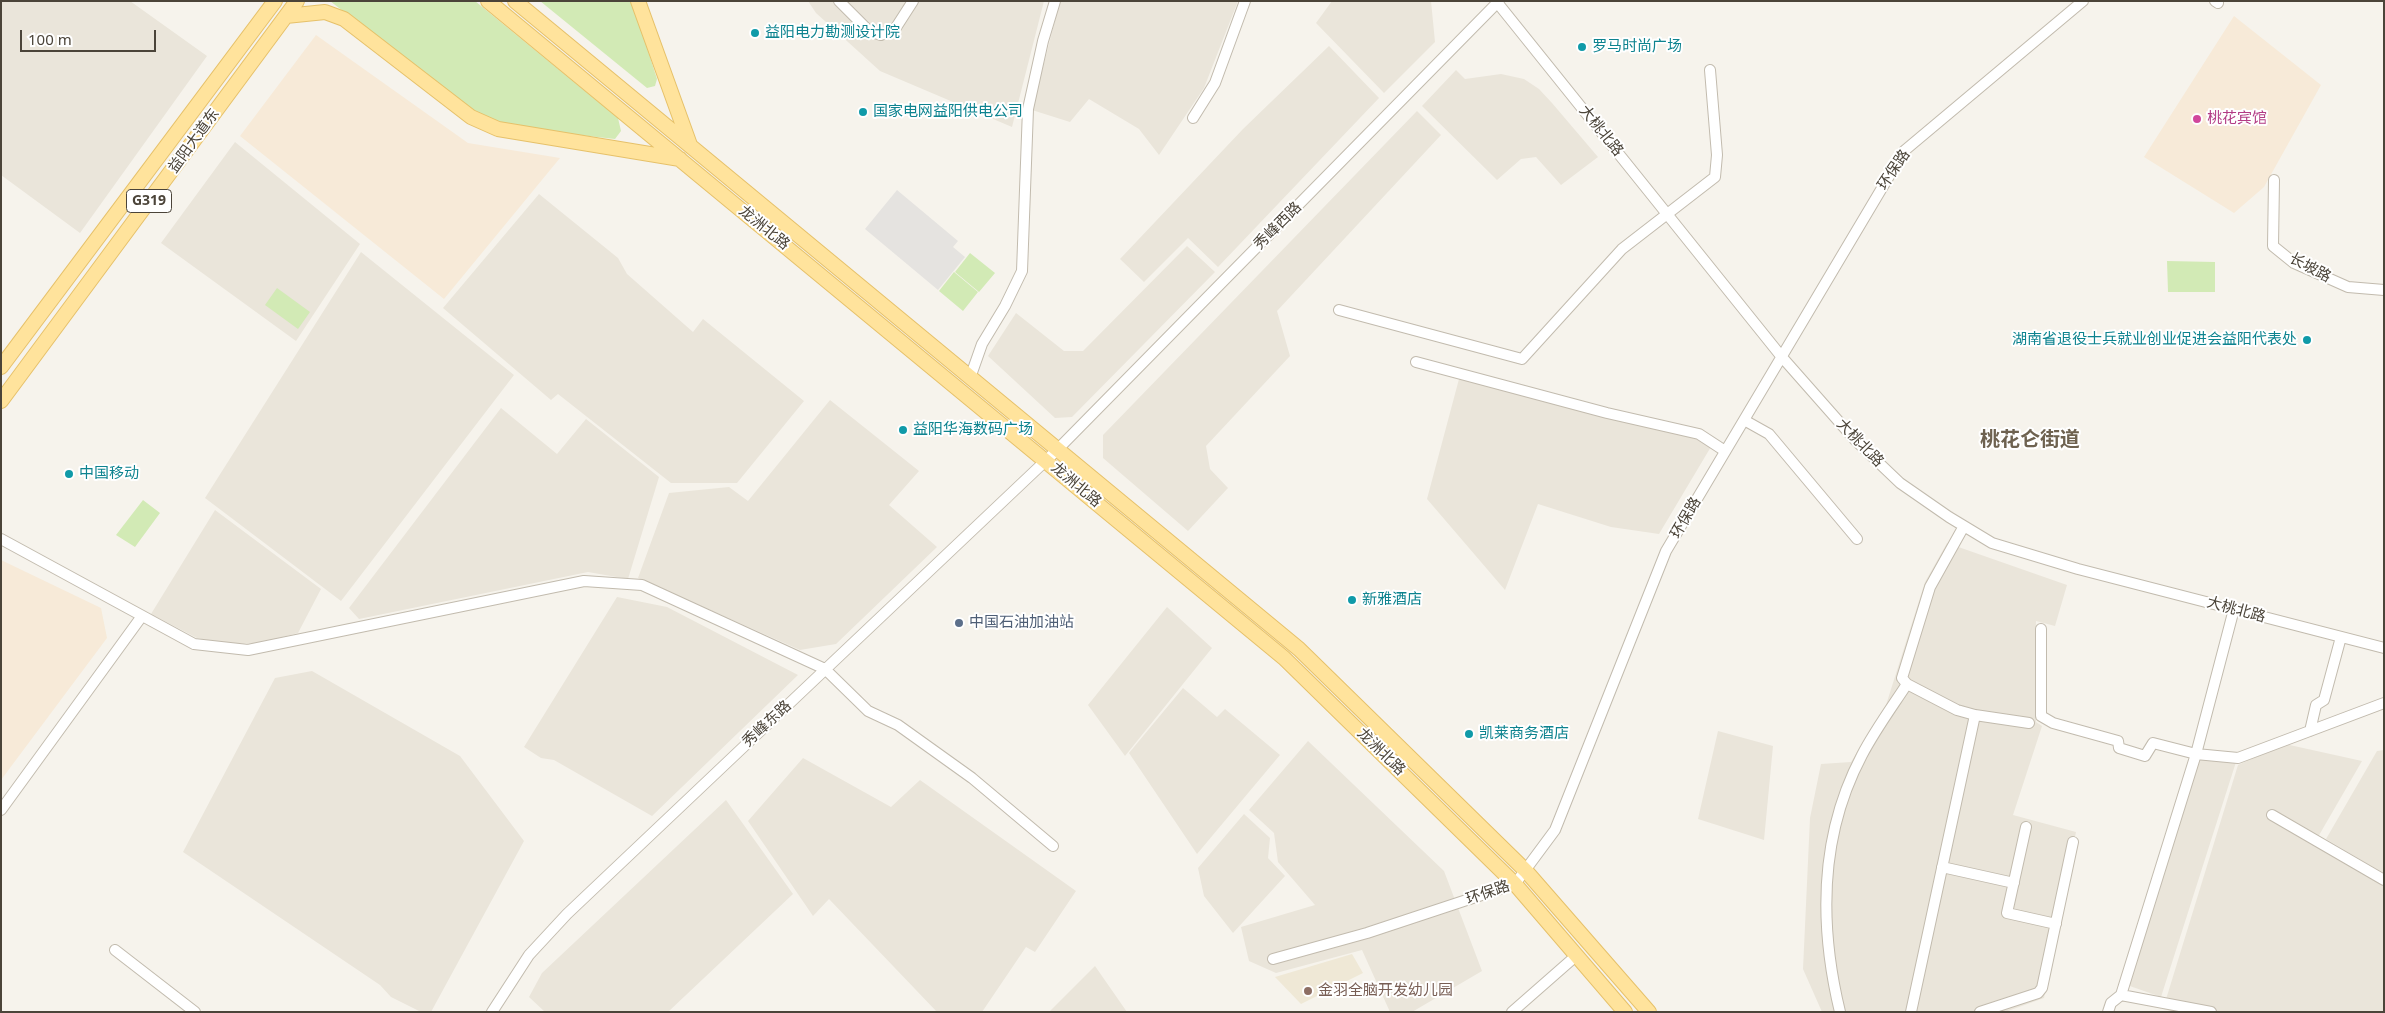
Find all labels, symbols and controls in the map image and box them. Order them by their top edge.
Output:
scale bar [22,20,159,52]
place label: 益阳电力勘测设计院 [765,24,900,42]
marker: 益阳电力勘测设计院 [749,27,761,39]
text: 100 m [28,29,72,49]
place label: 罗马时尚广场 [1592,38,1682,56]
marker: 罗马时尚广场 [1576,41,1588,53]
street label: 大桃北路 [1575,102,1627,160]
place label: 国家电网益阳供电公司 [873,103,1023,121]
street label: 益阳大道东 [165,105,223,177]
marker: 国家电网益阳供电公司 [857,106,869,118]
place label: 桃花宾馆 [2207,110,2267,128]
marker: 桃花宾馆 [2191,113,2203,125]
street label: 环保路 [1874,146,1914,194]
road number: G319 [126,190,172,212]
street label: 秀峰西路 [1250,198,1306,254]
street label: 龙洲北路 [735,202,793,254]
street label: 长坡路 [2286,249,2334,287]
place label: 湖南省退役士兵就业创业促进会益阳代表处 [2012,331,2297,349]
marker: 湖南省退役士兵就业创业促进会益阳代表处 [2301,334,2313,346]
street label: 大桃北路 [1833,415,1887,471]
place label: 益阳华海数码广场 [913,421,1033,439]
marker: 益阳华海数码广场 [897,424,909,436]
district label: 桃花仑街道 [1980,428,2080,452]
street label: 龙洲北路 [1047,459,1105,511]
place label: 中国移动 [79,465,139,483]
marker: 中国移动 [63,468,75,480]
street label: 环保路 [1667,494,1705,542]
place label: 新雅酒店 [1362,591,1422,609]
marker: 新雅酒店 [1346,594,1358,606]
street label: 大桃北路 [2205,594,2267,626]
place label: 中国石油加油站 [969,614,1074,632]
marker: 中国石油加油站 [953,617,965,629]
street label: 秀峰东路 [739,697,795,751]
street label: 龙洲北路 [1353,725,1409,779]
place label: 凯莱商务酒店 [1479,725,1569,743]
marker: 凯莱商务酒店 [1463,728,1475,740]
street label: 环保路 [1464,877,1512,909]
place label: 金羽全脑开发幼儿园 [1318,982,1453,1000]
marker: 金羽全脑开发幼儿园 [1302,985,1314,997]

